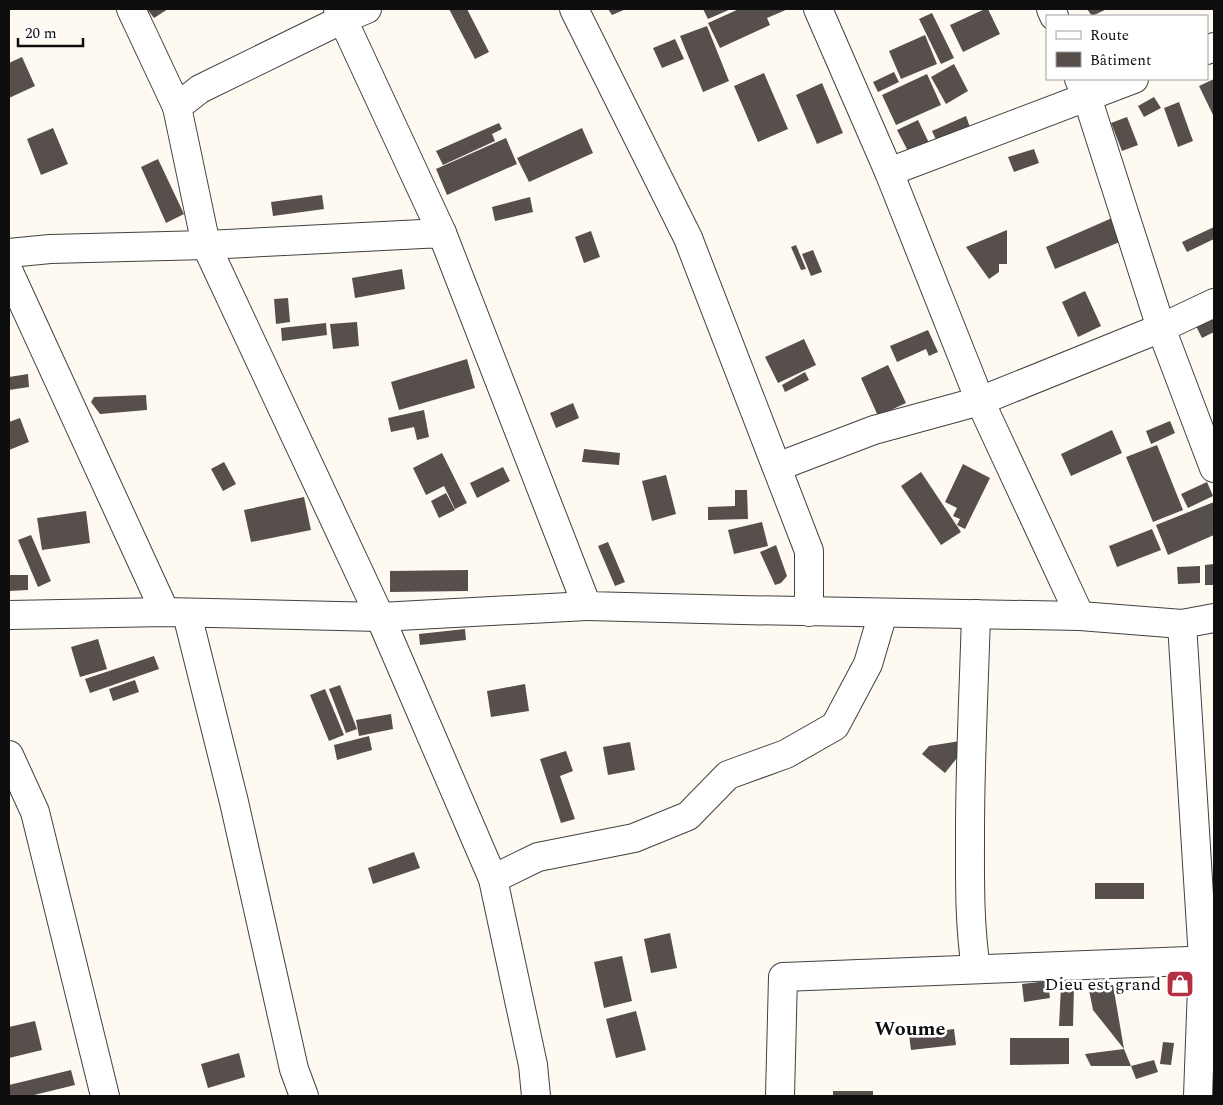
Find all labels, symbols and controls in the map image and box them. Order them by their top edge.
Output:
scale bar [18,15,82,47]
legend [1046,15,1208,80]
text: 20 m [25,22,57,45]
text: Route [1090,24,1129,47]
text: Bâtiment [1090,49,1151,72]
shop icon: Dieu est grand [1165,969,1195,999]
place label: Dieu est grand [1045,971,1161,998]
district label: Woume [875,1014,946,1044]

